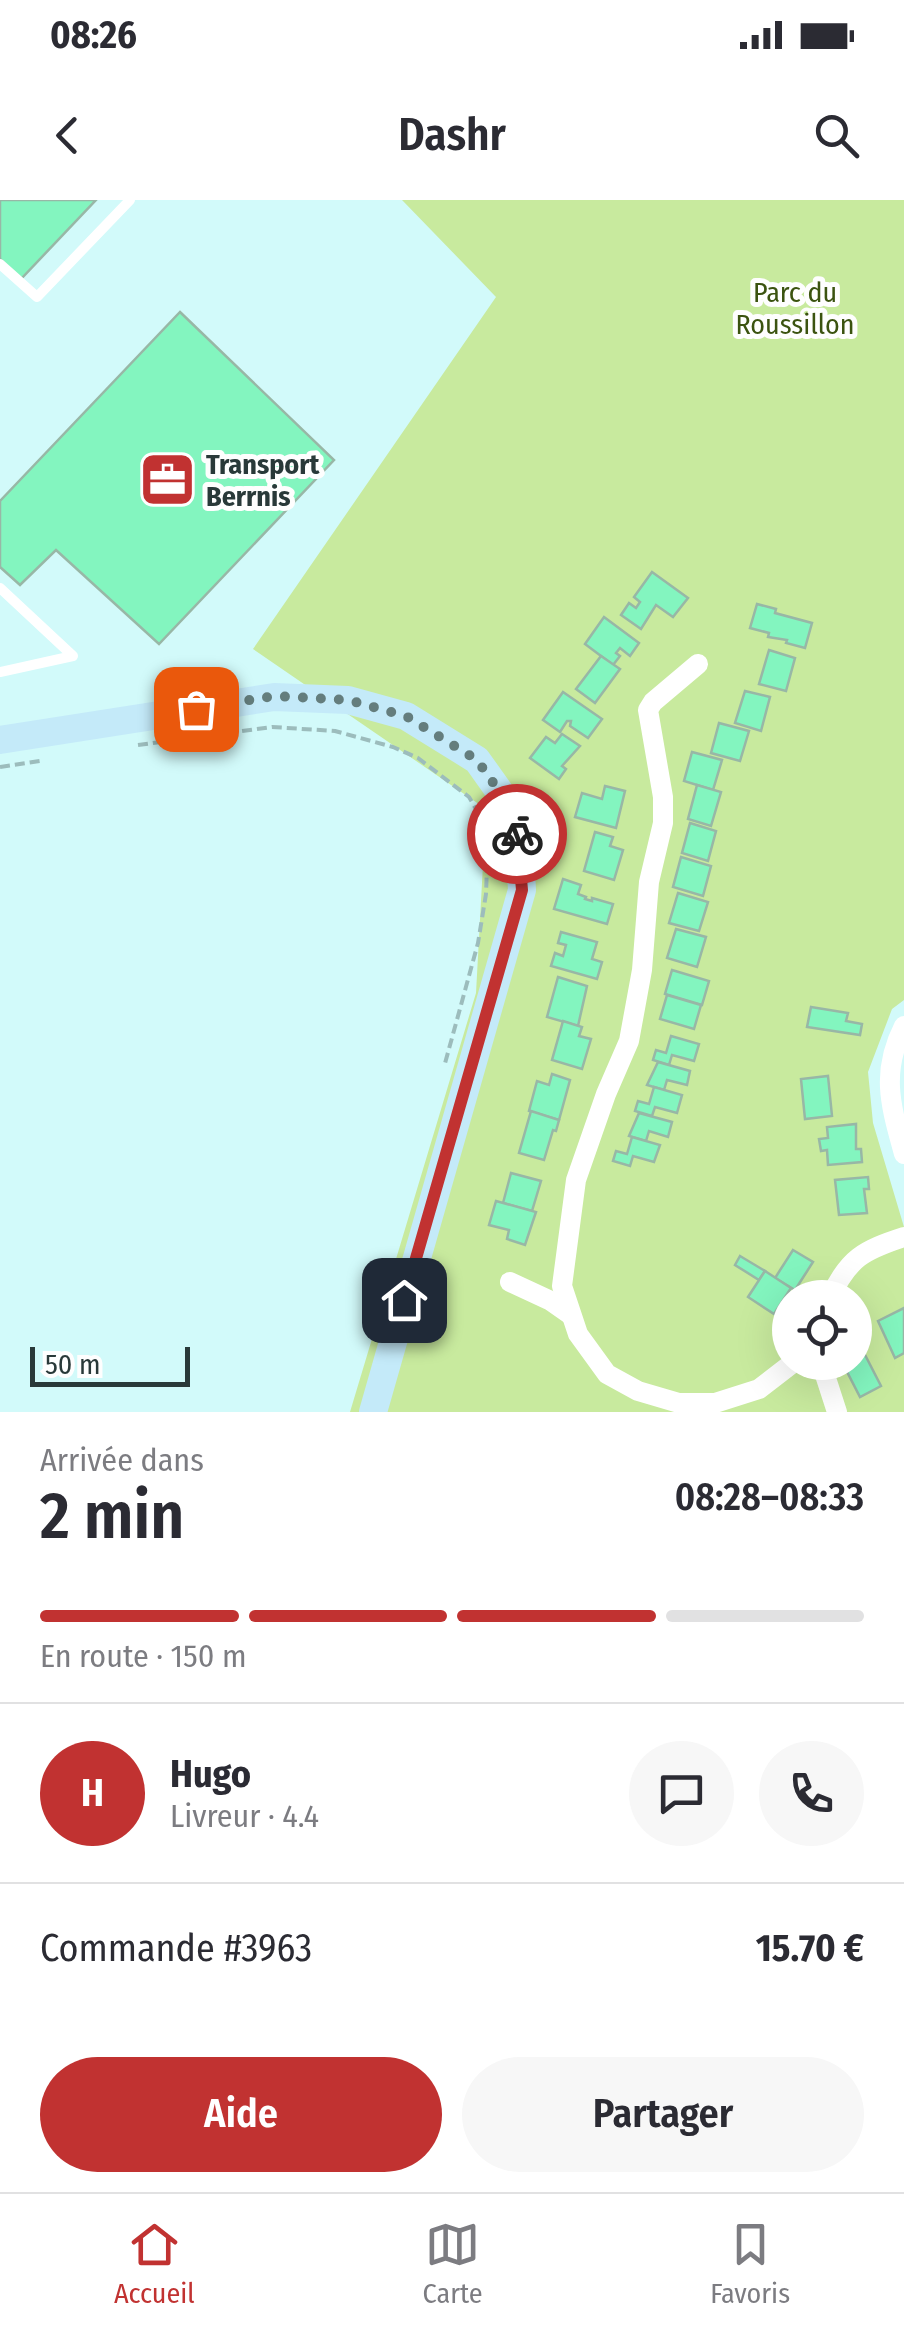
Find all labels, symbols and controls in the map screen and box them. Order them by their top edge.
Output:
text: 08:26 [50,12,137,58]
icon: back [40,108,95,163]
text: Dashr [398,108,506,162]
icon: search [809,108,864,163]
park label: Parc du Roussillon [735,276,855,341]
place label: Transport Berrnis [206,448,321,513]
office icon: Transport Berrnis [137,450,197,510]
pin [154,667,239,752]
icon: bag [169,682,224,737]
courier [467,784,567,884]
icon: bike [490,807,545,862]
pin [362,1258,447,1343]
icon: home [377,1273,432,1328]
map controls [772,1280,872,1380]
button: locate [772,1280,872,1380]
scale bar [30,1342,190,1386]
text: 50 m [45,1348,101,1381]
text: Arrivée dans [40,1441,204,1479]
text: 08:28–08:33 [675,1474,864,1520]
text: 2 min [40,1477,184,1555]
text: En route · 150 m [40,1637,247,1675]
button: chat [629,1741,734,1846]
button: phone [759,1741,864,1846]
text: Hugo [170,1751,251,1797]
text: H [81,1770,104,1816]
text: Livreur · 4.4 [170,1797,319,1835]
text: Commande #3963 [40,1925,312,1971]
text: 15.70 € [756,1925,864,1971]
button: Aide [40,2057,442,2172]
button: Partager [462,2057,864,2172]
tab: Accueil [114,2217,195,2310]
tab: Carte [423,2217,483,2310]
tab: Favoris [710,2217,790,2310]

